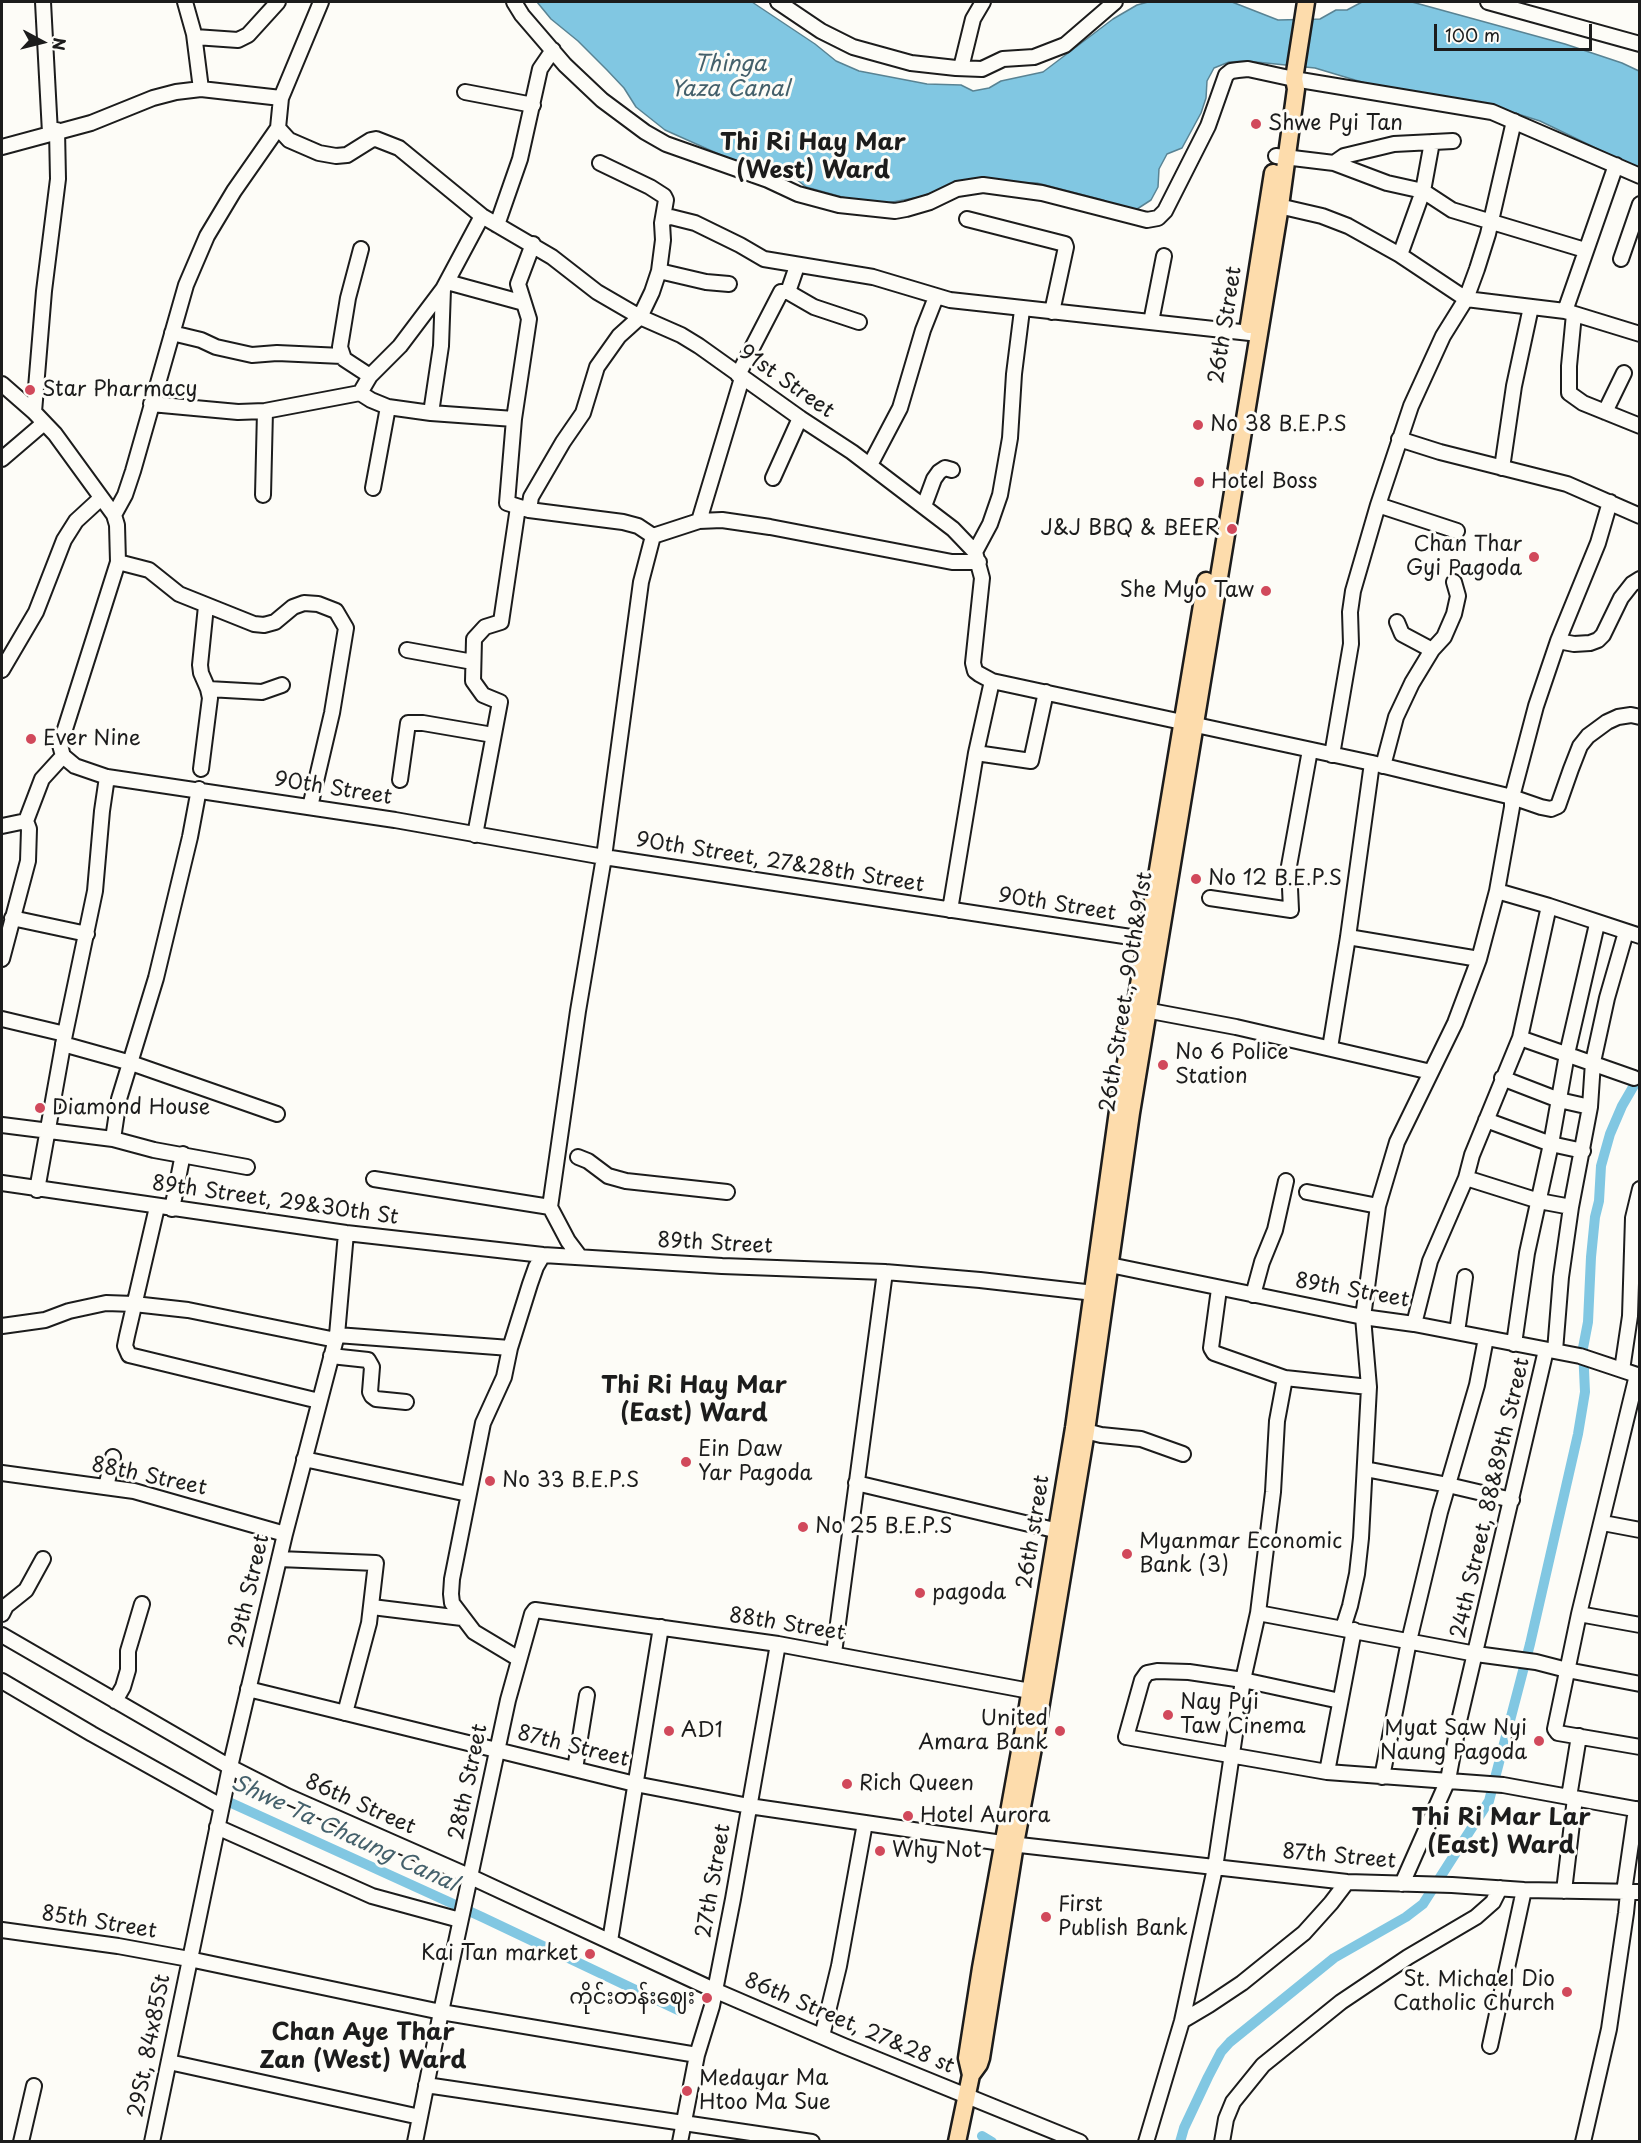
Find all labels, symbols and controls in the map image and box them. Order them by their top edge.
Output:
north arrow [12,12,72,72]
scale bar [1437,12,1594,50]
text: 100 m [1445,21,1500,48]
text: N [47,36,73,52]
water label: Thinga Yaza Canal [670,52,790,104]
place label: Shwe Pyi Tan [1268,111,1403,137]
marker: Shwe Pyi Tan [1249,117,1263,131]
district label: Thi Ri Hay Mar (West) Ward [720,129,906,185]
street label: 26th Street [1204,265,1248,385]
street label: 91st Street [733,340,839,424]
place label: Star Pharmacy [42,377,198,403]
marker: Star Pharmacy [23,383,37,397]
place label: No 38 B.E.P.S [1210,412,1347,438]
marker: No 38 B.E.P.S [1191,418,1205,432]
place label: Hotel Boss [1211,469,1317,495]
marker: Hotel Boss [1192,475,1206,489]
place label: J&J BBQ & BEER [1040,516,1220,542]
marker: J&J BBQ & BEER [1225,522,1239,536]
place label: Chan Thar Gyi Pagoda [1406,532,1522,582]
marker: Chan Thar Gyi Pagoda [1527,550,1541,564]
place label: She Myo Taw [1120,578,1254,604]
marker: She Myo Taw [1259,584,1273,598]
place label: Ever Nine [43,726,141,752]
marker: Ever Nine [24,732,38,746]
street label: 90th Street [272,767,394,811]
street label: 90th Street, 27&28th Street [634,828,926,898]
place label: No 12 B.E.P.S [1208,866,1342,892]
street label: 26th Street., 90th&91st [1096,870,1158,1114]
marker: No 12 B.E.P.S [1189,872,1203,886]
street label: 90th Street [996,883,1118,927]
place label: No 6 Police Station [1175,1040,1289,1090]
marker: No 6 Police Station [1156,1058,1170,1072]
place label: Diamond House [52,1095,210,1121]
marker: Diamond House [33,1101,47,1115]
street label: 89th Street, 29&30th St [150,1171,400,1231]
street label: 89th Street [657,1228,773,1260]
street label: 89th Street [1293,1269,1411,1313]
street label: 24th Street, 88&89th Street [1446,1355,1536,1641]
district label: Thi Ri Hay Mar (East) Ward [601,1372,787,1428]
place label: Ein Daw Yar Pagoda [698,1437,812,1487]
street label: 88th Street [89,1453,209,1501]
marker: Ein Daw Yar Pagoda [679,1455,693,1469]
place label: No 33 B.E.P.S [502,1468,639,1494]
marker: No 33 B.E.P.S [483,1474,497,1488]
street label: 26th street [1013,1474,1055,1590]
place label: No 25 B.E.P.S [815,1514,953,1540]
marker: No 25 B.E.P.S [796,1520,810,1534]
place label: Myanmar Economic Bank (3) [1139,1529,1342,1579]
street label: 29th Street [225,1532,275,1650]
marker: Myanmar Economic Bank (3) [1120,1547,1134,1561]
place label: pagoda [932,1580,1006,1606]
marker: pagoda [913,1586,927,1600]
street label: 88th Street [727,1603,847,1647]
place label: Nay Pyi Taw Cinema [1180,1690,1306,1740]
place label: United Amara Bank [918,1706,1048,1756]
marker: Nay Pyi Taw Cinema [1161,1708,1175,1722]
place label: Myat Saw Nyi Naung Pagoda [1380,1716,1527,1766]
place label: AD1 [681,1718,723,1744]
street label: 87th Street [515,1721,631,1773]
street label: 28th Street [444,1722,494,1842]
marker: AD1 [662,1724,676,1738]
marker: United Amara Bank [1053,1724,1067,1738]
marker: Myat Saw Nyi Naung Pagoda [1532,1734,1546,1748]
street label: 86th Street [301,1769,419,1841]
water label: Shwe Ta Chaung Canal [227,1770,461,1898]
place label: Rich Queen [859,1771,974,1797]
marker: Rich Queen [840,1777,854,1791]
place label: Hotel Aurora [920,1803,1050,1829]
district label: Thi Ri Mar Lar (East) Ward [1411,1804,1591,1860]
marker: Hotel Aurora [901,1809,915,1823]
street label: 27th Street [692,1822,736,1940]
place label: Why Not [892,1838,981,1864]
street label: 87th Street [1281,1839,1397,1875]
marker: Why Not [873,1844,887,1858]
place label: First Publish Bank [1058,1892,1188,1942]
street label: 85th Street [40,1901,158,1945]
marker: First Publish Bank [1039,1910,1053,1924]
place label: Kai Tan market [421,1941,578,1967]
marker: Kai Tan market [583,1947,597,1961]
place label: St. Michael Dio Catholic Church [1393,1967,1555,2017]
street label: 86th Street, 27&28 st [740,1968,958,2080]
street label: 29St, 84x85St [124,1972,176,2120]
place label: ကိုင်းတန်းဈေး [569,1985,695,2011]
marker: St. Michael Dio Catholic Church [1560,1985,1574,1999]
marker: ကိုင်းတန်းဈေး [700,1991,714,2005]
district label: Chan Aye Thar Zan (West) Ward [260,2019,466,2075]
place label: Medayar Ma Htoo Ma Sue [699,2066,831,2116]
marker: Medayar Ma Htoo Ma Sue [680,2084,694,2098]

